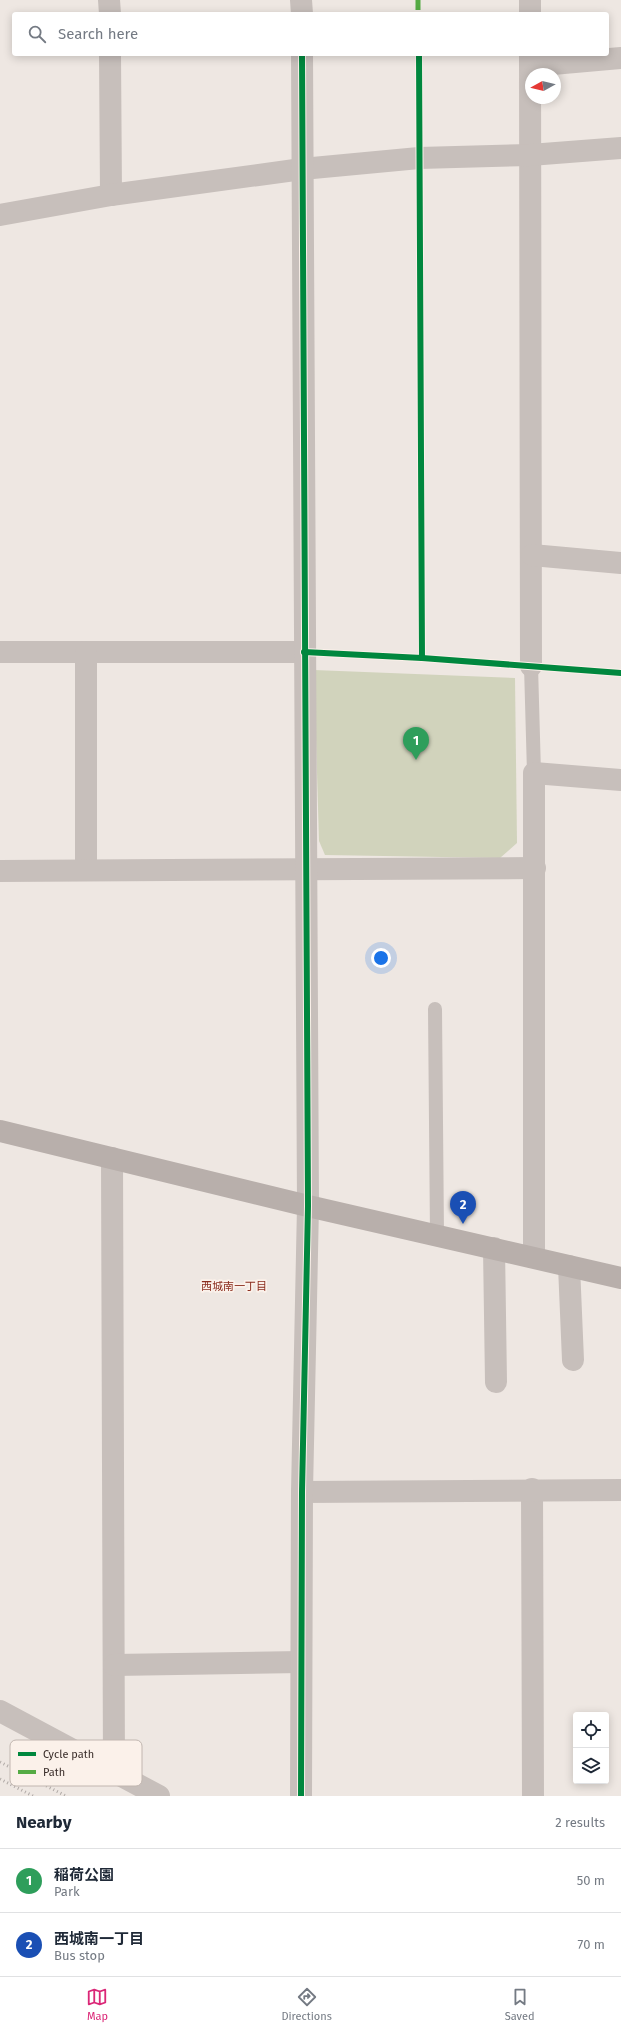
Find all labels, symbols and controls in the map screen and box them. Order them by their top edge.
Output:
search box [12,12,609,56]
icon: search [26,23,48,45]
text: Search here [58,25,138,43]
north arrow [525,68,561,104]
pin: 1 [403,727,429,760]
your location [371,948,391,968]
pin: 2 [450,1191,476,1224]
district label: 西城南一丁目 [201,1280,267,1293]
map controls [573,1712,609,1784]
button: locate [573,1712,609,1748]
legend [10,1740,142,1786]
text: Cycle path [43,1748,94,1761]
button: layers [573,1748,609,1784]
text: Path [43,1766,65,1779]
text: Nearby [16,1812,71,1833]
text: 2 results [555,1815,605,1830]
text: 稲荷公園 [54,1866,114,1884]
text: 1 [26,1873,32,1888]
text: 50 m [577,1873,605,1888]
text: Park [54,1884,80,1899]
text: 西城南一丁目 [54,1930,144,1948]
text: 2 [26,1937,32,1952]
text: 70 m [578,1937,605,1952]
text: Bus stop [54,1948,105,1963]
tab: Map [86,1986,108,2023]
tab: Directions [281,1986,332,2023]
tab: Saved [505,1986,535,2023]

